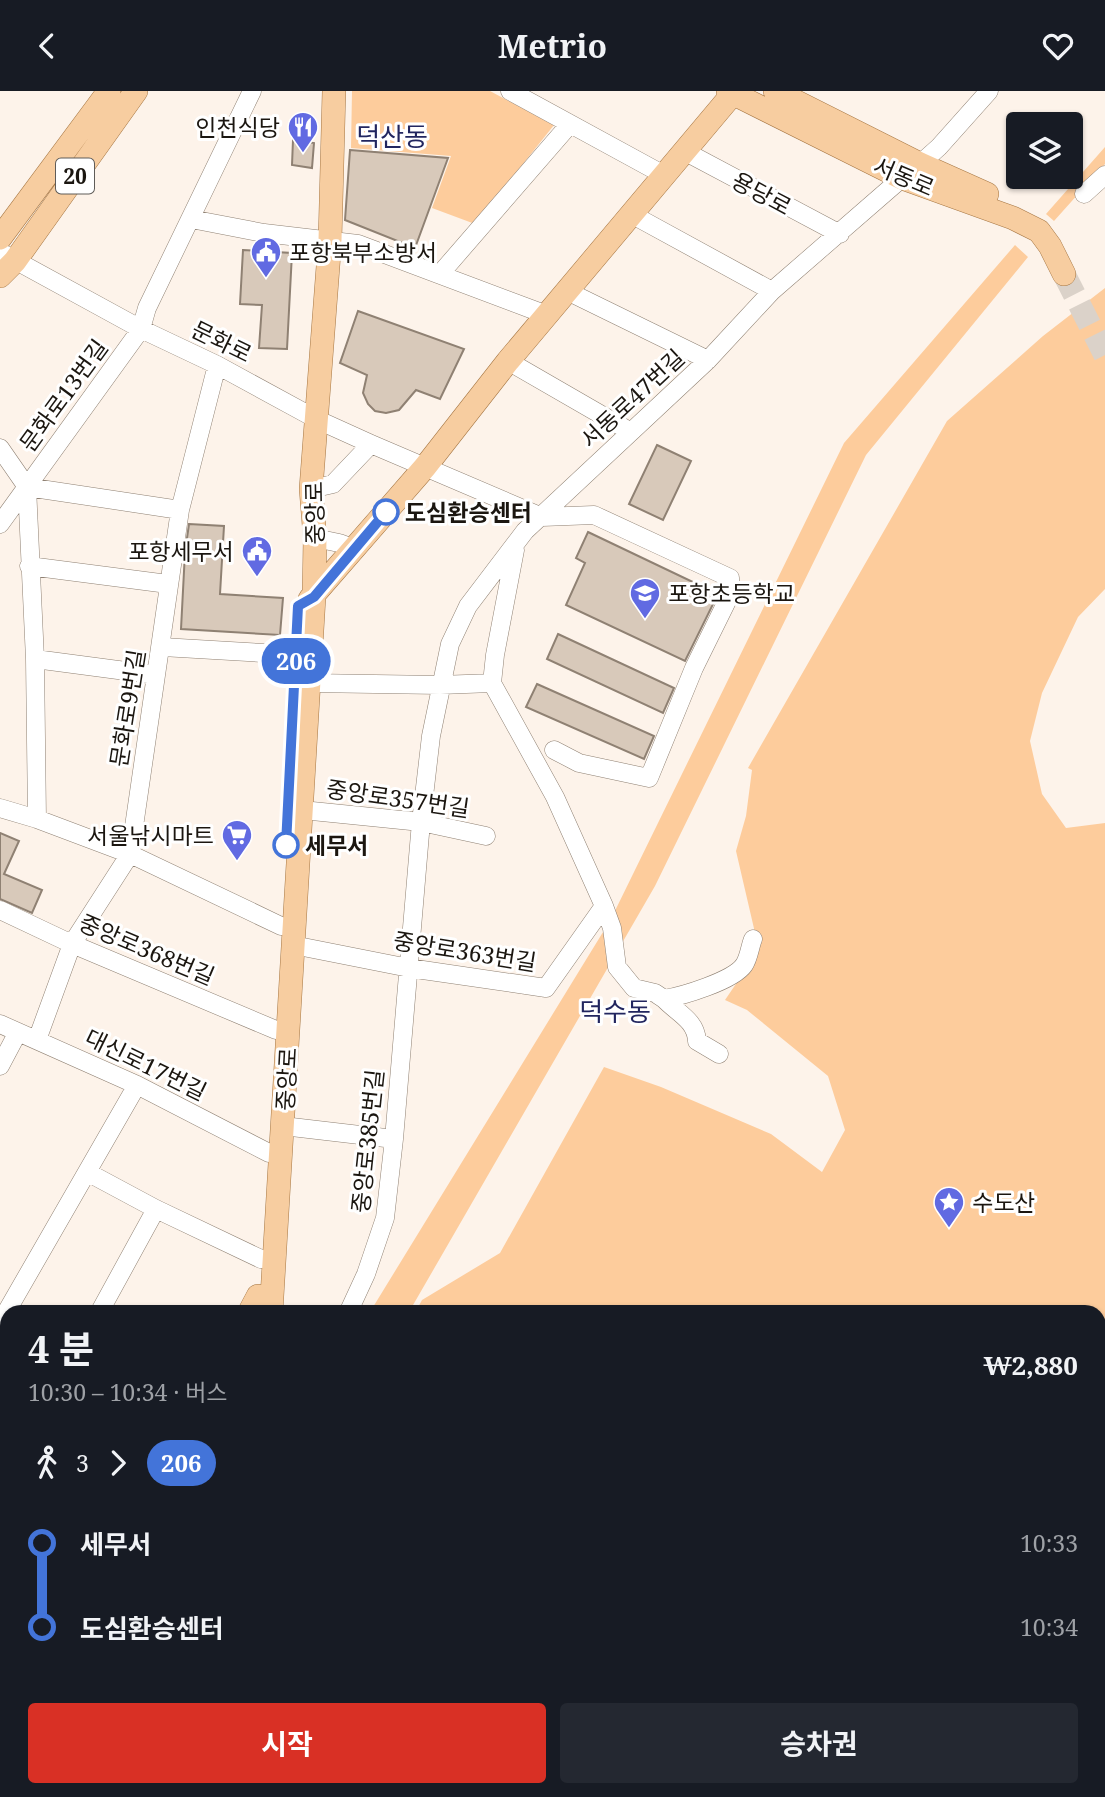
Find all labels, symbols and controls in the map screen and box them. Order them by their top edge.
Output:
text: Metrio [498,24,607,67]
icon: back [28,27,66,65]
icon: heart [1039,27,1077,65]
restaurant icon: 인천식당 [286,110,320,154]
place label: 인천식당 [195,111,280,143]
map controls [1006,112,1083,189]
button: layers [1006,112,1083,189]
district label: 덕산동 [356,118,428,154]
street label: 서동로 [869,149,939,203]
road number: 20 [56,159,94,193]
street label: 용당로 [726,164,798,222]
public building icon: 포항북부소방서 [249,235,283,279]
place label: 포항북부소방서 [289,236,437,268]
street label: 문화로 [186,313,258,369]
street label: 문화로13번길 [11,332,115,458]
street label: 서동로47번길 [573,341,691,455]
street label: 중앙로 [297,481,331,545]
place label: 도심환승센터 [405,496,532,528]
marker: 도심환승센터 [373,499,399,525]
public building icon: 포항세무서 [240,534,274,578]
place label: 포항세무서 [128,535,234,567]
school or university icon: 포항초등학교 [628,576,662,620]
place label: 포항초등학교 [668,577,795,609]
line badge: 206 [256,638,336,684]
text: 206 [276,644,316,677]
street label: 문화로9번길 [102,647,152,769]
street label: 중앙로357번길 [324,772,472,824]
supermarket icon: 서울낚시마트 [220,818,254,862]
place label: 서울낚시마트 [87,819,214,851]
place label: 세무서 [305,829,368,861]
marker: 세무서 [273,832,299,858]
street label: 중앙로368번길 [74,906,220,992]
street label: 중앙로363번길 [391,924,539,978]
district label: 덕수동 [579,993,651,1029]
street label: 대신로17번길 [80,1021,212,1107]
street label: 중앙로 [268,1046,304,1112]
street label: 중앙로385번길 [344,1068,390,1214]
place icon: 수도산 [932,1185,966,1229]
place label: 수도산 [972,1186,1035,1218]
text: 4 분 [28,1322,94,1374]
text: ₩2,880 [984,1347,1078,1383]
text: 10:30 – 10:34 · 버스 [28,1376,228,1408]
icon: walk [28,1444,66,1482]
icon: forward [99,1444,137,1482]
text: 206 [161,1446,202,1479]
text: 3 [76,1447,89,1479]
text: 세무서 [80,1526,152,1562]
text: 10:33 [1020,1527,1078,1559]
text: 도심환승센터 [80,1610,224,1646]
text: 10:34 [1020,1611,1078,1643]
button: 시작 [28,1703,546,1783]
button: 승차권 [560,1703,1078,1783]

